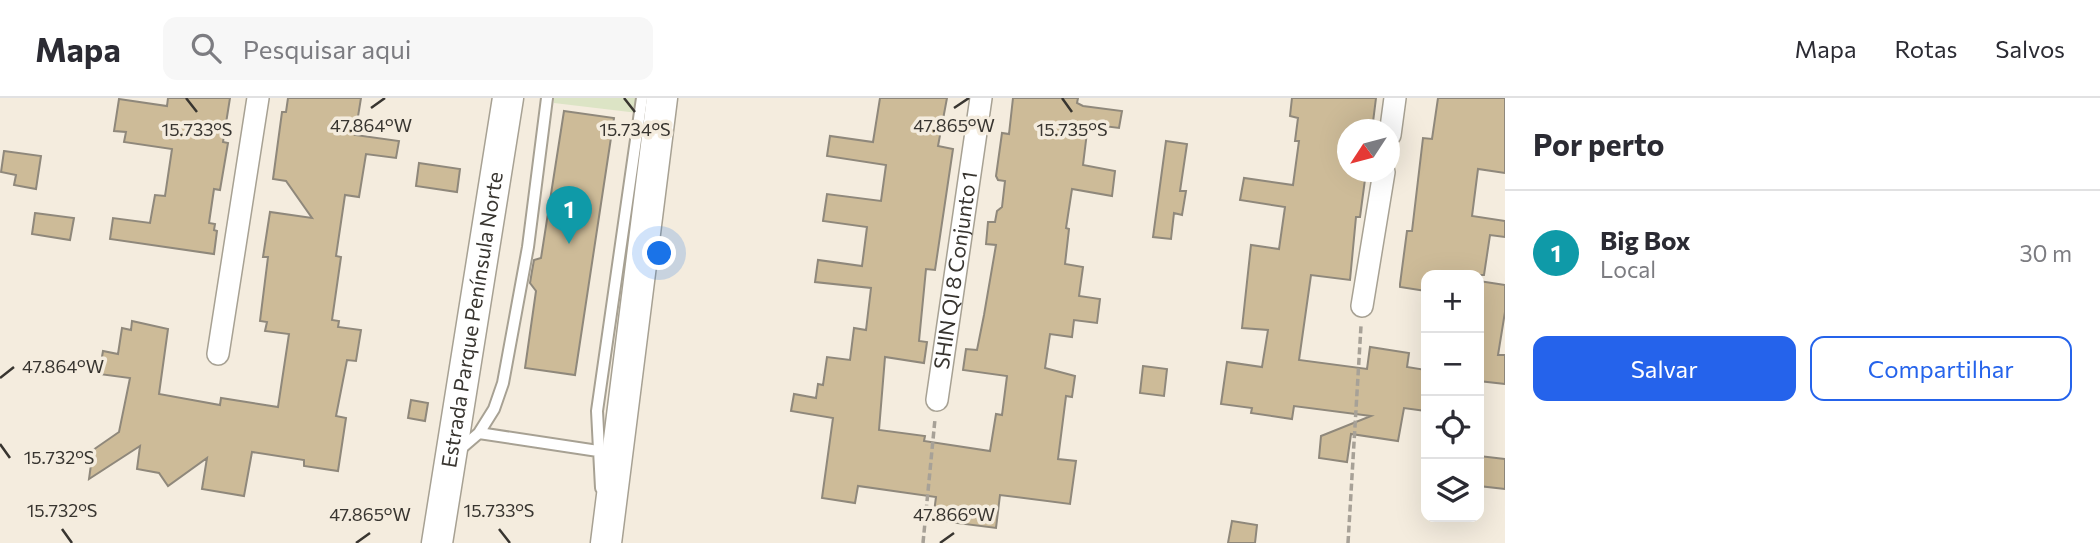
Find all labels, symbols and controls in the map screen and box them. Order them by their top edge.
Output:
search box [163,17,653,80]
text: Mapa [35,28,121,69]
icon: search [187,29,225,67]
text: Pesquisar aqui [243,33,411,64]
text: Mapa [1795,34,1857,63]
text: Rotas [1895,34,1957,63]
text: Salvos [1995,34,2065,63]
text: 47.864°W [330,114,412,136]
text: 47.865°W [913,114,995,136]
text: 15.733°S [162,118,232,140]
text: 15.734°S [599,118,671,140]
text: 15.735°S [1037,118,1107,140]
north arrow [1337,119,1400,182]
text: Por perto [1533,125,1665,162]
street label: SHIN QI 8 Conjunto 1 [928,169,981,371]
street label: Estrada Parque Península Norte [435,170,507,469]
pin: 1 [546,186,592,244]
text: Big Box [1600,224,1691,255]
your location [642,236,676,270]
text: 1 [1551,239,1561,267]
text: 30 m [2019,239,2072,267]
text: Local [1600,255,1656,283]
map controls [1421,270,1484,522]
button: + [1421,270,1484,333]
button: − [1421,333,1484,396]
button: Salvar [1533,336,1796,401]
button: Compartilhar [1810,336,2072,401]
text: 47.864°W [22,355,104,377]
button: locate [1421,396,1484,459]
text: 15.732°S [24,446,94,468]
button: layers [1421,459,1484,522]
text: 15.732°S [27,499,97,521]
text: 15.733°S [464,499,534,521]
text: 47.865°W [329,503,411,525]
text: 47.866°W [913,503,995,525]

